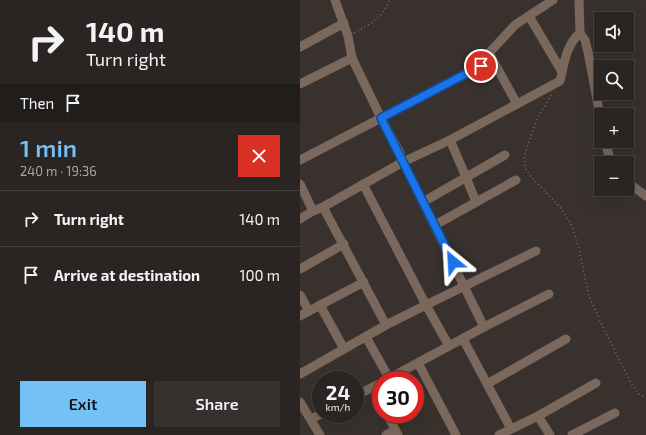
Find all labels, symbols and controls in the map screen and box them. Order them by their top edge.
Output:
map controls [594,12,634,196]
button: sound [594,12,634,52]
text: 140 m [86,14,164,48]
icon: right [20,16,72,68]
text: Turn right [86,48,166,70]
pin [464,49,498,83]
icon: arrive [470,55,492,77]
button: search [594,60,634,100]
icon: arrive [62,92,84,114]
text: Then [20,94,54,112]
button: + [594,108,634,148]
text: 1 min [20,133,77,162]
button: close [238,135,280,177]
button: − [594,156,634,196]
text: 240 m · 19:36 [20,163,97,179]
icon: right [20,208,42,230]
text: Turn right [54,210,124,228]
text: 140 m [239,210,280,228]
position arrow [432,241,474,283]
icon: arrive [20,264,42,286]
text: Arrive at destination [54,266,200,284]
text: 100 m [239,266,280,284]
speed limit sign: 30 [372,371,424,423]
text: 24 [326,380,350,404]
button: Exit [20,381,146,427]
button: Share [154,381,280,427]
text: km/h [326,401,350,413]

